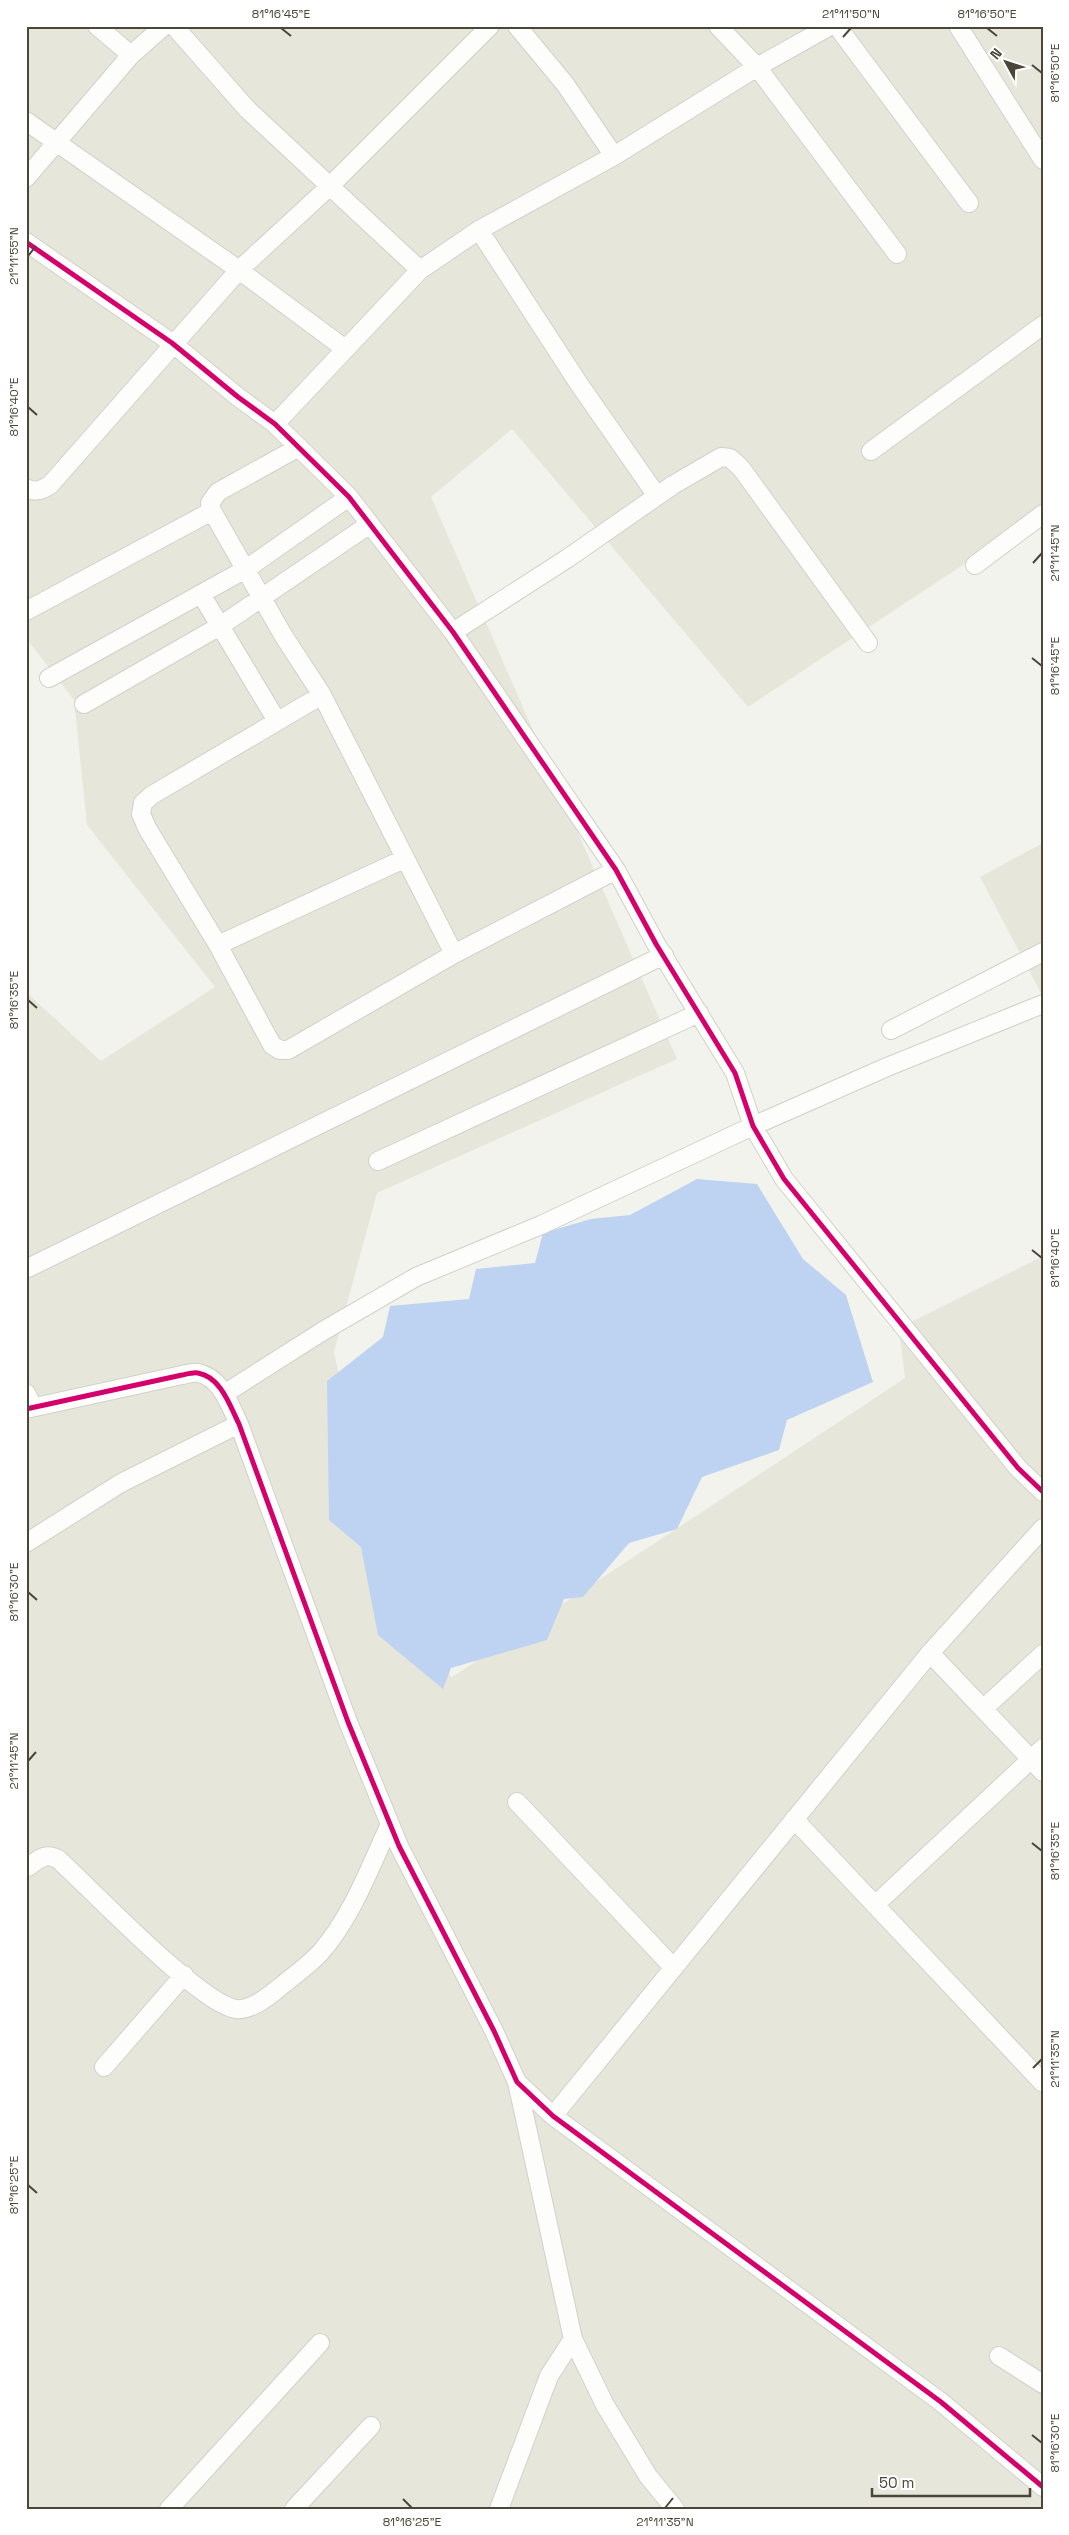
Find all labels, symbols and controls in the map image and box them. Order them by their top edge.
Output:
text: 81°16'45"E [252,6,310,22]
text: 21°11'50"N [822,6,880,22]
text: 81°16'50"E [957,6,1017,22]
north arrow [982,38,1032,88]
text: 81°16'50"E [1047,43,1063,103]
text: N [986,44,1006,63]
text: 21°11'55"N [6,227,22,285]
text: 81°16'40"E [6,377,22,436]
text: 21°11'45"N [1047,524,1063,582]
text: 81°16'45"E [1047,637,1063,695]
text: 81°16'35"E [6,970,22,1029]
text: 81°16'40"E [1047,1228,1063,1287]
text: 81°16'30"E [6,1562,22,1622]
text: 21°11'45"N [6,1732,22,1790]
text: 81°16'35"E [1047,1821,1063,1880]
text: 21°11'35"N [1047,2030,1063,2088]
text: 81°16'25"E [6,2155,22,2214]
text: 81°16'30"E [1047,2413,1063,2473]
scale bar [872,2465,1029,2497]
text: 50 m [879,2473,914,2492]
text: 81°16'25"E [383,2514,442,2530]
text: 21°11'35"N [636,2514,694,2530]

